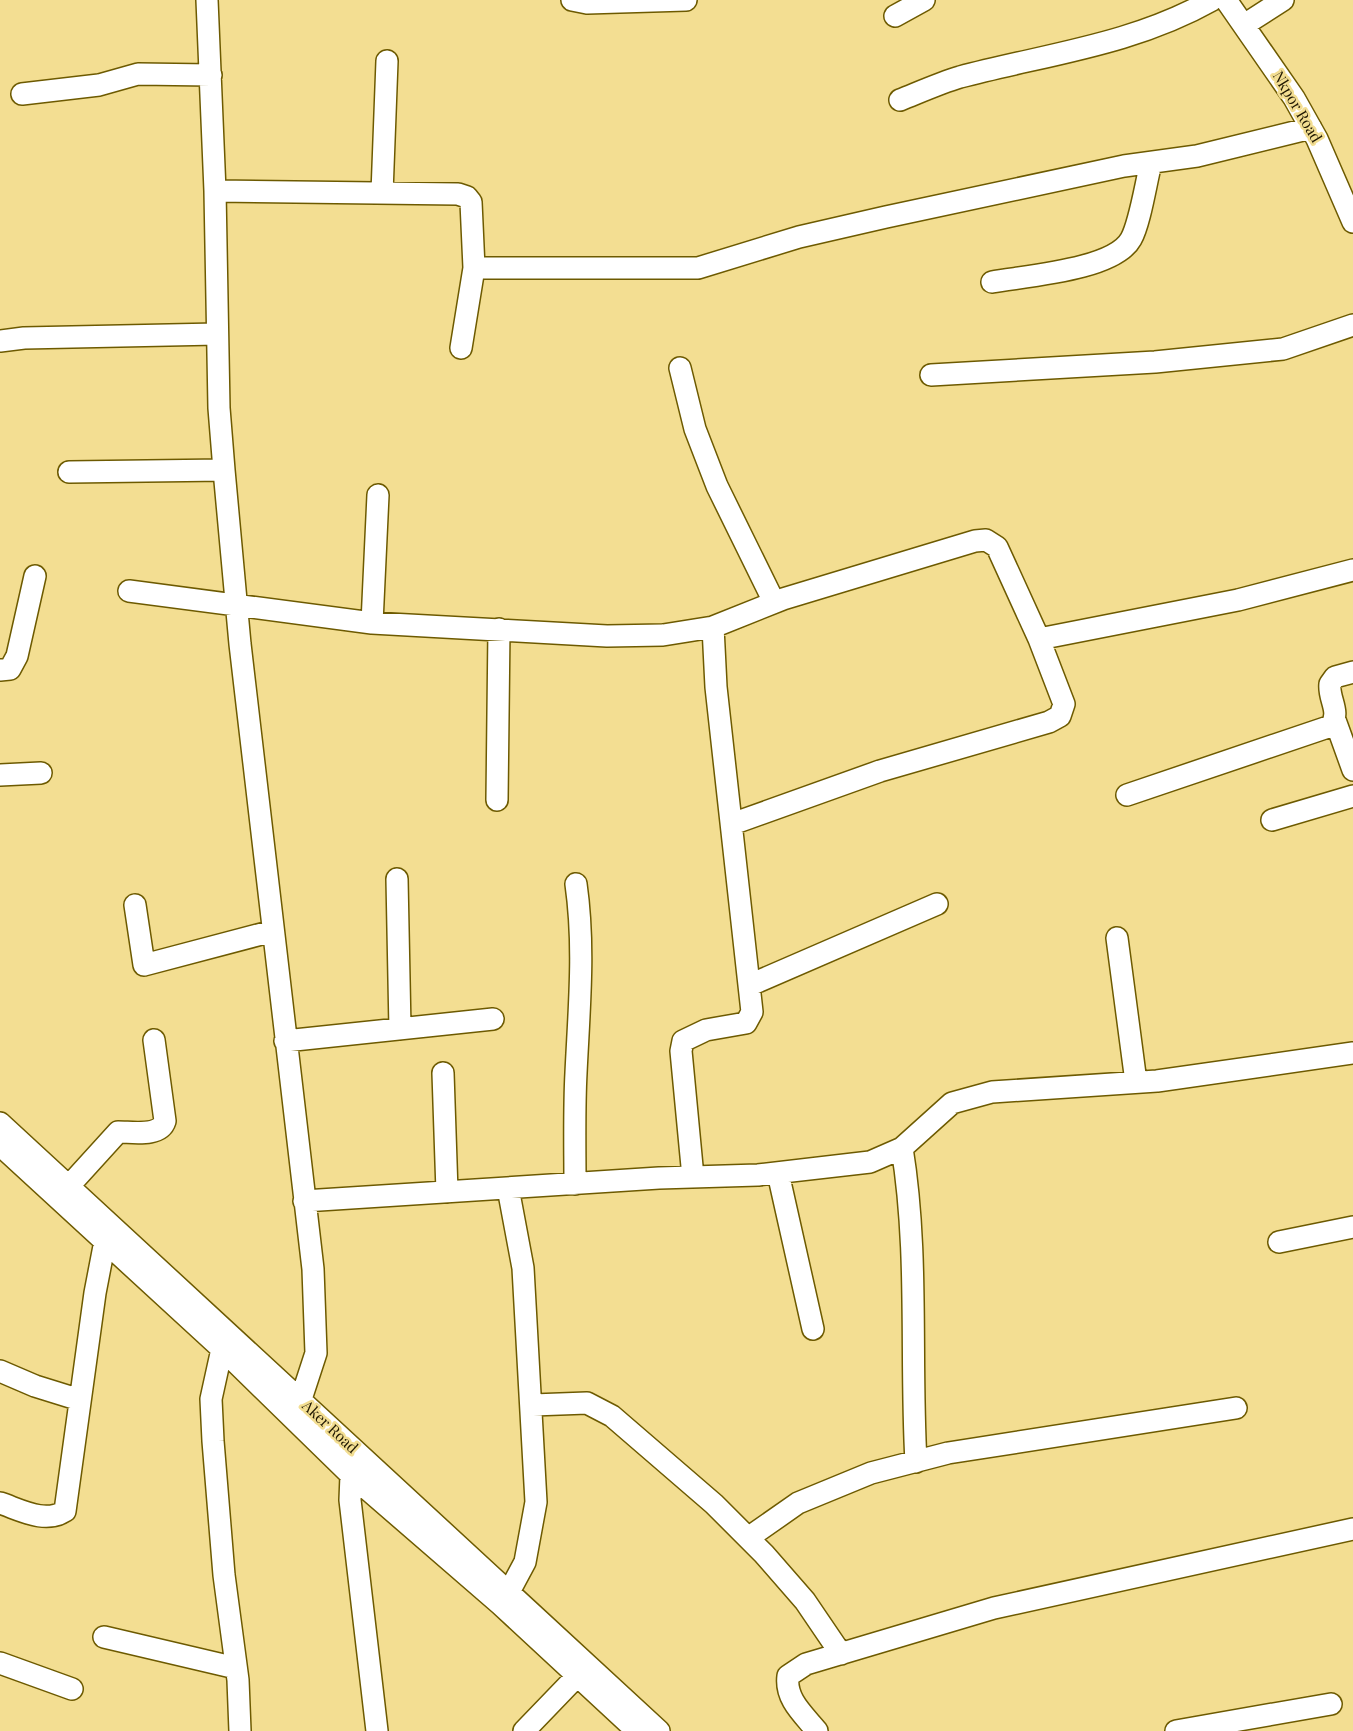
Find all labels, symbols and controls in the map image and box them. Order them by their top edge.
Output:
street label: Nkpor Road [1269,67,1327,146]
street label: Aker Road [298,1395,363,1457]

